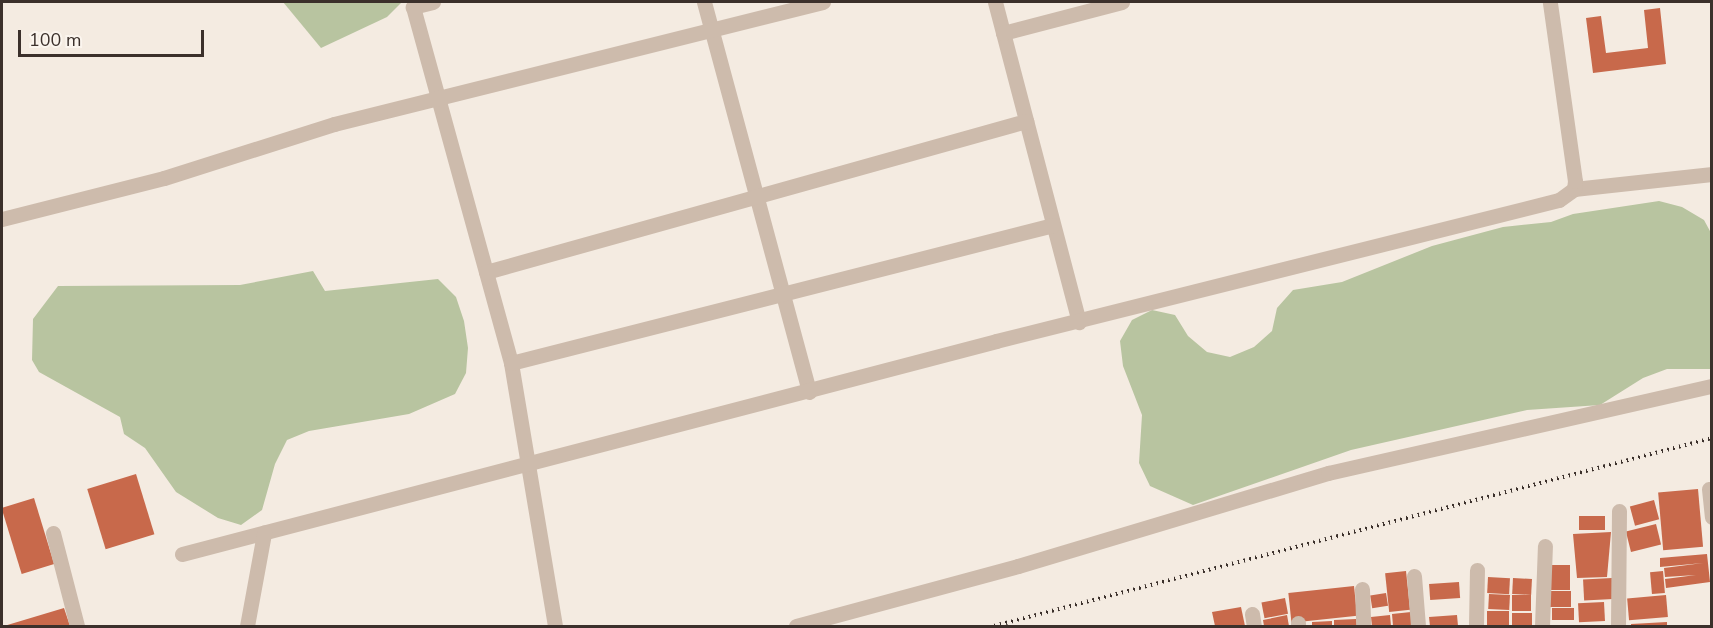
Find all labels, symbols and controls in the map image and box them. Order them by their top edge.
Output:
scale bar [21,18,207,56]
text: 100 m [29,28,81,52]

